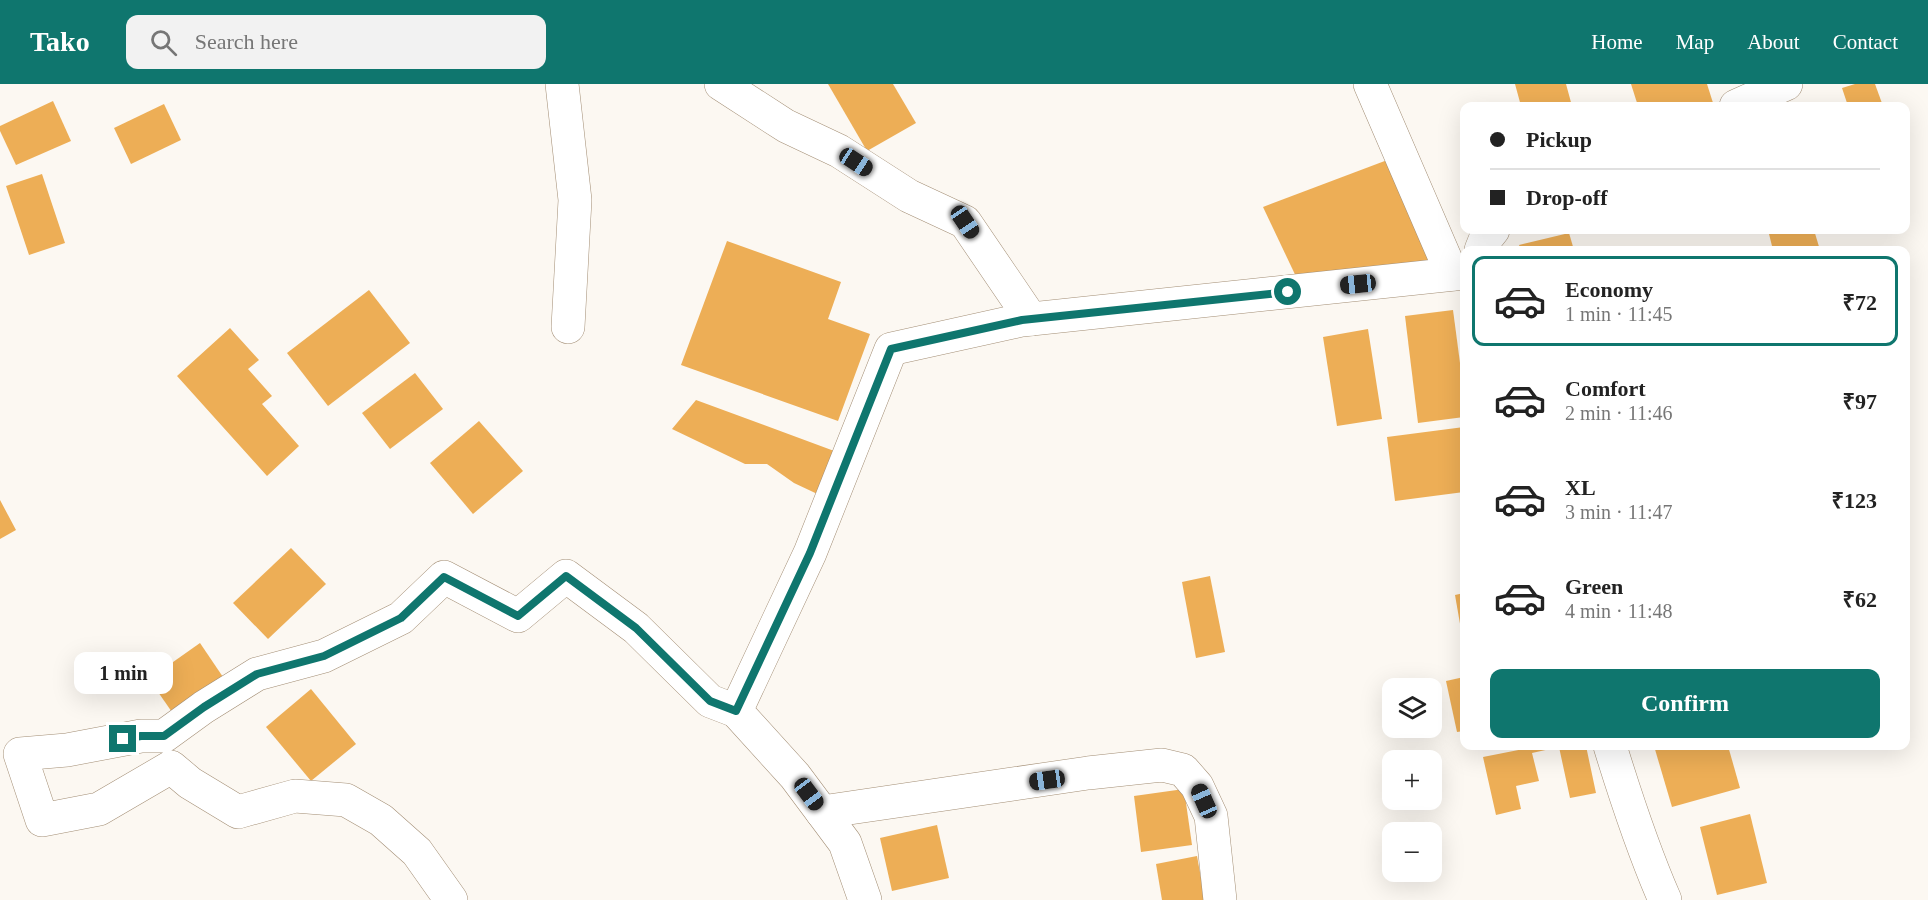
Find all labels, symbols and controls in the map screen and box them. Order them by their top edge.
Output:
search box [126,15,546,69]
text: Tako [30,26,90,57]
icon: search [147,26,180,59]
text: Search here [195,29,298,54]
text: Home [1591,30,1643,54]
text: Map [1676,30,1714,54]
text: About [1747,30,1800,54]
text: Contact [1833,30,1898,54]
text: Pickup [1526,127,1592,152]
car [836,145,876,179]
text: Drop-off [1526,185,1607,210]
car [947,202,983,242]
car [1339,273,1377,295]
icon: car [1493,274,1547,328]
text: Economy [1565,277,1653,302]
route start [1274,278,1301,305]
text: ₹72 [1842,290,1877,315]
text: 1 min · 11:45 [1565,303,1673,325]
icon: car [1493,373,1547,427]
text: Comfort [1565,376,1646,401]
text: ₹97 [1842,389,1877,414]
text: 2 min · 11:46 [1565,402,1673,424]
icon: car [1493,472,1547,526]
text: XL [1565,475,1596,500]
text: ₹123 [1831,488,1877,513]
text: 3 min · 11:47 [1565,501,1673,523]
icon: car [1493,571,1547,625]
text: Green [1565,574,1623,599]
text: ₹62 [1842,587,1877,612]
text: 4 min · 11:48 [1565,600,1673,622]
callout: 1 min [74,652,172,694]
text: 1 min [99,662,148,684]
button: Confirm [1490,669,1880,738]
map controls [1382,678,1442,882]
button: layers [1382,678,1442,738]
route end [109,725,136,752]
button: + [1382,750,1442,810]
car [1028,769,1066,791]
car [791,774,827,814]
car [1188,781,1220,821]
button: − [1382,822,1442,882]

